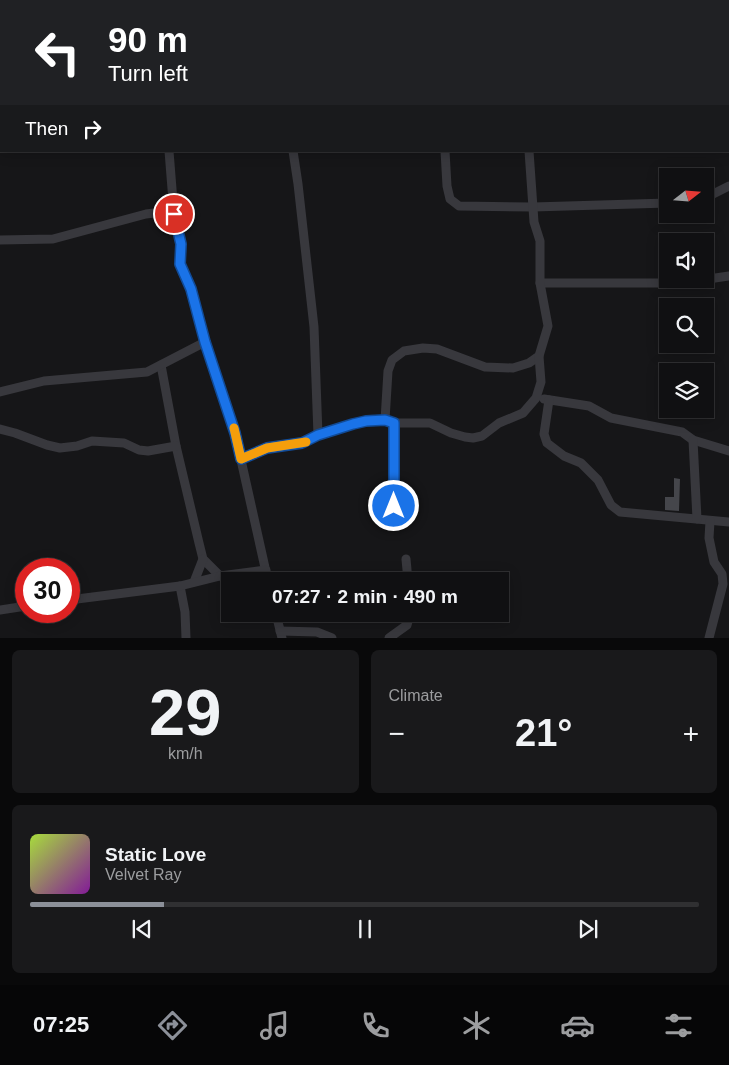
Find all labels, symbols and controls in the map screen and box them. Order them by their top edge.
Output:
icon: left [25,20,90,85]
text: 90 m [108,20,188,59]
text: Turn left [108,61,188,86]
icon: right [78,115,106,143]
text: Then [25,118,68,139]
north arrow [659,168,714,222]
map controls [659,168,714,418]
pin [153,193,195,235]
icon: arrive [160,200,188,228]
button: sound [659,233,714,288]
button: search [659,298,714,353]
button: layers [659,363,714,418]
position arrow [367,479,419,531]
speed limit sign: 30 [15,558,80,623]
text: 07:27 · 2 min · 490 m [272,586,458,607]
text: 29 [149,676,221,749]
text: Climate [389,687,443,704]
text: 21° [515,712,572,754]
text: − [389,718,405,749]
text: + [683,718,699,749]
text: km/h [168,745,203,762]
text: Static Love [105,844,206,865]
text: Velvet Ray [105,866,181,883]
icon: previous [128,915,156,943]
icon: pause [351,915,379,943]
icon: next [574,915,602,943]
icon: directions [155,1008,190,1043]
icon: music [257,1008,292,1043]
icon: phone [358,1008,393,1043]
icon: climate [459,1008,494,1043]
icon: car [560,1008,595,1043]
icon: filters [661,1008,696,1043]
text: 07:25 [33,1012,89,1037]

